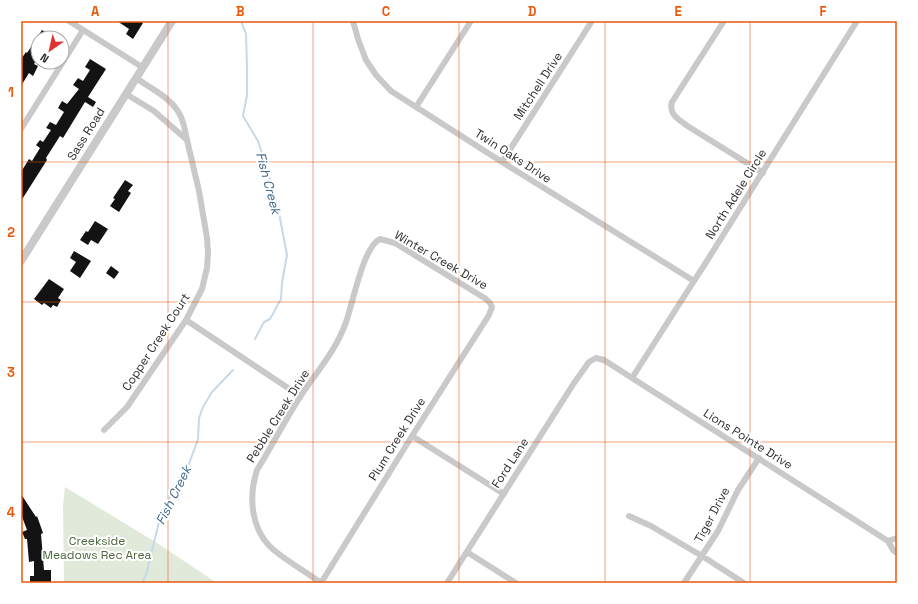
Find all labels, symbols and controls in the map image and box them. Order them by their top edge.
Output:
text: A [91,3,100,20]
text: B [236,3,245,20]
text: C [382,3,390,20]
text: D [528,3,537,20]
text: E [674,3,682,20]
text: F [820,3,827,20]
north arrow [30,30,70,70]
street label: Mitchell Drive [510,49,566,123]
text: N [37,50,51,66]
text: 1 [8,84,14,101]
street label: Sass Road [63,105,109,163]
street label: Twin Oaks Drive [472,125,554,187]
street label: North Adele Circle [702,146,770,242]
water label: Fish Creek [252,150,285,218]
text: 2 [7,224,15,241]
street label: Winter Creek Drive [391,227,491,293]
street label: Copper Creek Court [118,290,194,394]
text: 3 [7,364,15,381]
street label: Pebble Creek Drive [243,366,313,466]
street label: Plum Creek Drive [365,394,429,484]
street label: Lions Pointe Drive [700,405,796,473]
street label: Ford Lane [488,435,532,491]
water label: Fish Creek [152,461,196,528]
street label: Tiger Drive [691,484,733,546]
text: 4 [7,504,15,521]
park label: Creekside Meadows Rec Area [43,533,152,563]

